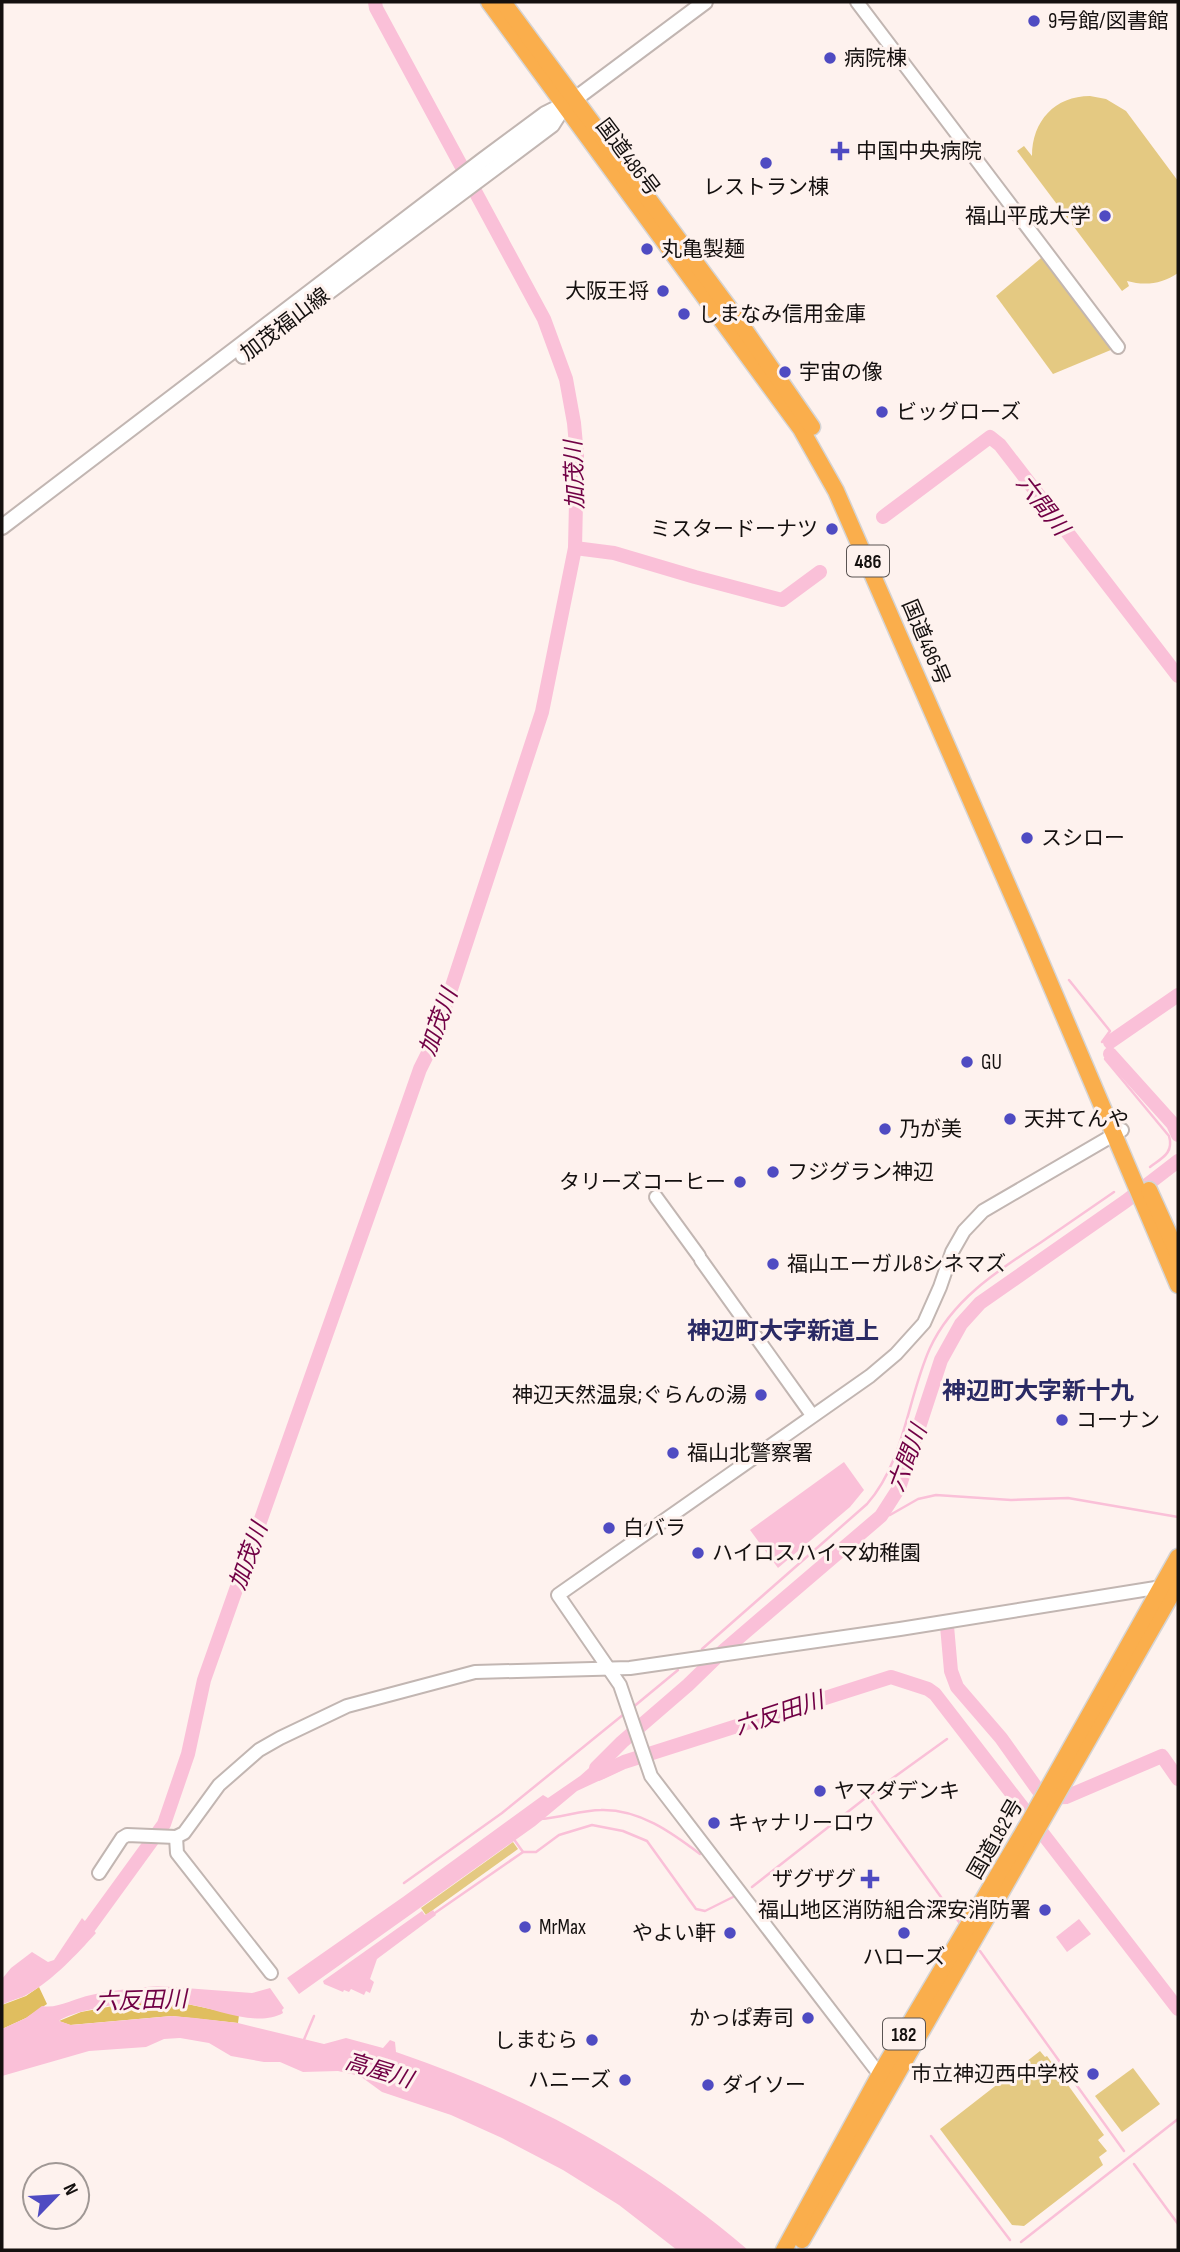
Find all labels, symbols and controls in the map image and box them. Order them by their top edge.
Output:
place label: 9号館/図書館 [1048,9,1168,34]
marker: 9号館/図書館 [1026,13,1042,29]
place label: 病院棟 [844,46,907,71]
marker: 病院棟 [822,50,838,66]
street label: 国道486号 [590,114,665,201]
place label: 中国中央病院 [856,139,982,164]
marker: 中国中央病院 [830,141,850,161]
marker: レストラン棟 [758,155,774,171]
place label: レストラン棟 [703,175,829,200]
place label: 福山平成大学 [965,204,1091,229]
marker: 福山平成大学 [1097,208,1113,224]
place label: 丸亀製麺 [661,237,745,262]
marker: 丸亀製麺 [639,241,655,257]
place label: 大阪王将 [565,279,649,304]
street label: 加茂福山線 [236,283,335,366]
marker: 大阪王将 [655,283,671,299]
place label: しまなみ信用金庫 [698,302,866,327]
marker: しまなみ信用金庫 [676,306,692,322]
place label: 宇宙の像 [799,360,883,385]
marker: 宇宙の像 [777,364,793,380]
place label: ビッグローズ [896,400,1021,425]
marker: ビッグローズ [874,404,890,420]
water label: 加茂川 [560,437,590,510]
water label: 六間川 [1010,470,1076,544]
place label: ミスタードーナツ [650,517,818,542]
marker: ミスタードーナツ [824,521,840,537]
road number: 486 [847,546,889,576]
street label: 国道486号 [896,596,955,689]
place label: スシロー [1041,826,1125,851]
marker: スシロー [1019,830,1035,846]
water label: 加茂川 [414,982,465,1060]
place label: GU [981,1050,1002,1075]
marker: GU [959,1054,975,1070]
place label: 天丼てんや [1024,1107,1129,1132]
marker: 天丼てんや [1002,1111,1018,1127]
place label: 乃が美 [899,1117,962,1142]
marker: 乃が美 [877,1121,893,1137]
place label: フジグラン神辺 [787,1160,934,1185]
marker: フジグラン神辺 [765,1164,781,1180]
place label: タリーズコーヒー [559,1170,726,1195]
marker: タリーズコーヒー [732,1174,748,1190]
place label: 福山エーガル8シネマズ [787,1252,1006,1277]
marker: 福山エーガル8シネマズ [765,1256,781,1272]
district label: 神辺町大字新道上 [687,1317,879,1346]
district label: 神辺町大字新十九 [942,1377,1134,1406]
place label: 神辺天然温泉;ぐらんの湯 [512,1383,747,1408]
marker: 神辺天然温泉;ぐらんの湯 [753,1387,769,1403]
place label: コーナン [1076,1408,1160,1433]
marker: コーナン [1054,1412,1070,1428]
water label: 六間川 [882,1418,934,1496]
place label: 福山北警察署 [687,1441,813,1466]
marker: 福山北警察署 [665,1445,681,1461]
water label: 加茂川 [224,1516,275,1594]
place label: 白バラ [623,1516,686,1541]
marker: 白バラ [601,1520,617,1536]
place label: ハイロスハイマ幼稚園 [712,1541,921,1566]
marker: ハイロスハイマ幼稚園 [690,1545,706,1561]
water label: 六反田川 [731,1685,830,1741]
place label: ヤマダデンキ [834,1779,960,1804]
marker: ヤマダデンキ [812,1783,828,1799]
street label: 国道182号 [962,1795,1028,1884]
place label: キャナリーロウ [728,1811,875,1836]
marker: キャナリーロウ [706,1815,722,1831]
place label: ザグザグ [772,1867,856,1892]
marker: ザグザグ [862,1871,878,1887]
place label: 福山地区消防組合深安消防署 [758,1898,1031,1923]
marker: 福山地区消防組合深安消防署 [1037,1902,1053,1918]
place label: MrMax [539,1915,586,1940]
marker: MrMax [517,1919,533,1935]
place label: やよい軒 [632,1921,716,1946]
marker: やよい軒 [722,1925,738,1941]
marker: ハローズ [896,1925,912,1941]
place label: ハローズ [863,1945,945,1970]
water label: 六反田川 [95,1985,190,2017]
place label: かっぱ寿司 [689,2006,794,2031]
marker: かっぱ寿司 [800,2010,816,2026]
road number: 182 [883,2018,925,2050]
place label: しまむら [494,2028,578,2053]
marker: しまむら [584,2032,600,2048]
water label: 高屋川 [342,2047,419,2095]
place label: 市立神辺西中学校 [911,2062,1079,2087]
marker: 市立神辺西中学校 [1085,2066,1101,2082]
place label: ハニーズ [528,2068,611,2093]
marker: ハニーズ [617,2072,633,2088]
place label: ダイソー [722,2073,806,2098]
marker: ダイソー [700,2077,716,2093]
north arrow [21,2161,91,2231]
text: N [57,2180,83,2199]

